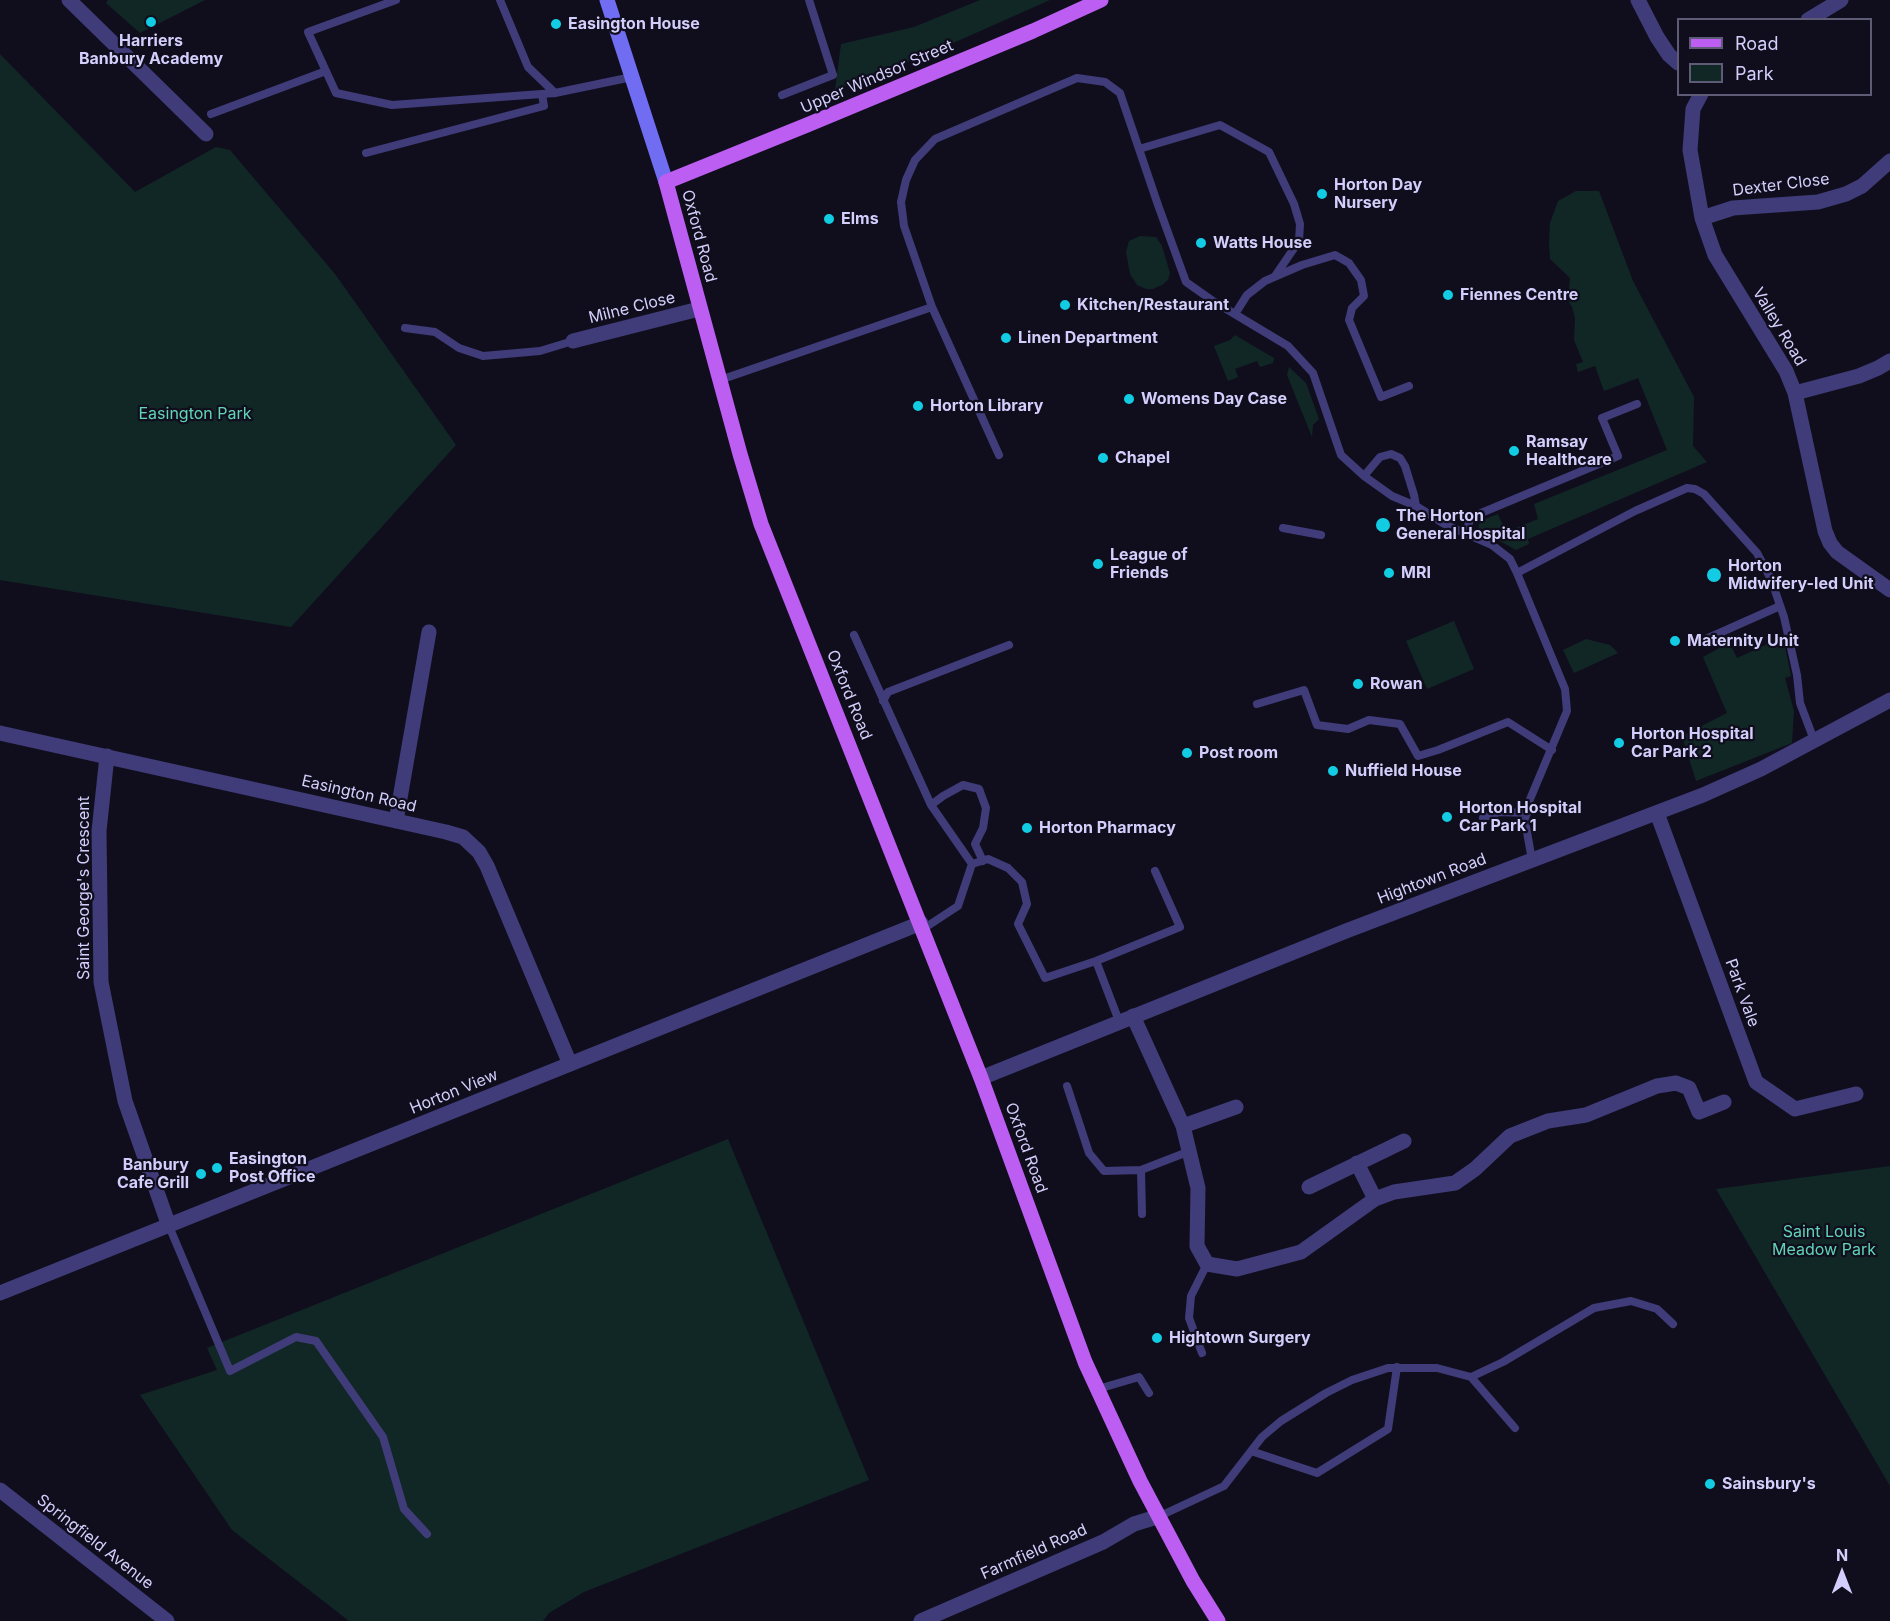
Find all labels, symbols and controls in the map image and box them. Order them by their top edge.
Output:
place label: Easington House [568,14,700,34]
marker: Harriers Banbury Academy [144,15,158,29]
marker: Easington House [549,17,563,31]
legend [1677,18,1872,96]
place label: Harriers Banbury Academy [79,31,223,69]
text: Road [1735,33,1778,54]
street label: Upper Windsor Street [798,36,956,118]
text: Park [1735,63,1774,84]
street label: Dexter Close [1731,170,1831,200]
place label: Horton Day Nursery [1334,175,1422,213]
marker: Horton Day Nursery [1315,187,1329,201]
street label: Oxford Road [677,188,721,284]
place label: Elms [841,209,879,229]
marker: Elms [822,212,836,226]
place label: Watts House [1213,233,1312,253]
marker: Watts House [1194,236,1208,250]
street label: Valley Road [1748,284,1810,370]
place label: Fiennes Centre [1460,285,1578,305]
street label: Milne Close [587,288,677,328]
marker: Fiennes Centre [1441,288,1455,302]
place label: Kitchen/Restaurant [1077,295,1229,315]
marker: Kitchen/Restaurant [1058,298,1072,312]
place label: Linen Department [1018,328,1158,348]
marker: Linen Department [999,331,1013,345]
place label: Womens Day Case [1141,389,1287,409]
marker: Womens Day Case [1122,392,1136,406]
place label: Horton Library [930,396,1043,416]
marker: Horton Library [911,399,925,413]
park label: Easington Park [138,404,252,424]
place label: Ramsay Healthcare [1526,432,1612,470]
marker: Ramsay Healthcare [1507,444,1521,458]
place label: Chapel [1115,448,1170,468]
marker: Chapel [1096,451,1110,465]
place label: The Horton General Hospital [1396,506,1525,544]
marker: The Horton General Hospital [1374,516,1392,534]
place label: League of Friends [1110,545,1188,583]
place label: Horton Midwifery-led Unit [1728,556,1874,594]
marker: League of Friends [1091,557,1105,571]
place label: MRI [1401,563,1431,583]
marker: MRI [1382,566,1396,580]
marker: Horton Midwifery-led Unit [1705,566,1723,584]
place label: Maternity Unit [1687,631,1799,651]
marker: Maternity Unit [1668,634,1682,648]
street label: Oxford Road [822,647,876,743]
place label: Rowan [1370,674,1423,694]
marker: Rowan [1351,677,1365,691]
place label: Horton Hospital Car Park 2 [1631,724,1754,762]
marker: Horton Hospital Car Park 2 [1612,736,1626,750]
place label: Post room [1199,743,1278,763]
marker: Post room [1180,746,1194,760]
place label: Nuffield House [1345,761,1462,781]
marker: Nuffield House [1326,764,1340,778]
street label: Easington Road [300,771,418,817]
street label: Saint George's Crescent [74,796,94,980]
place label: Horton Hospital Car Park 1 [1459,798,1582,836]
marker: Horton Hospital Car Park 1 [1440,810,1454,824]
place label: Horton Pharmacy [1039,818,1176,838]
marker: Horton Pharmacy [1020,821,1034,835]
street label: Hightown Road [1375,849,1489,909]
street label: Park Vale [1721,956,1763,1030]
street label: Horton View [407,1066,501,1118]
street label: Oxford Road [1001,1100,1051,1196]
place label: Easington Post Office [229,1149,315,1187]
place label: Banbury Cafe Grill [117,1155,189,1193]
marker: Easington Post Office [210,1161,224,1175]
marker: Banbury Cafe Grill [194,1167,208,1181]
park label: Saint Louis Meadow Park [1772,1222,1876,1260]
place label: Hightown Surgery [1169,1328,1311,1348]
marker: Hightown Surgery [1150,1331,1164,1345]
place label: Sainsbury's [1722,1474,1816,1494]
marker: Sainsbury's [1703,1477,1717,1491]
street label: Springfield Avenue [33,1490,157,1594]
street label: Farmfield Road [978,1520,1090,1584]
north arrow [1812,1543,1872,1603]
text: N [1836,1545,1848,1565]

